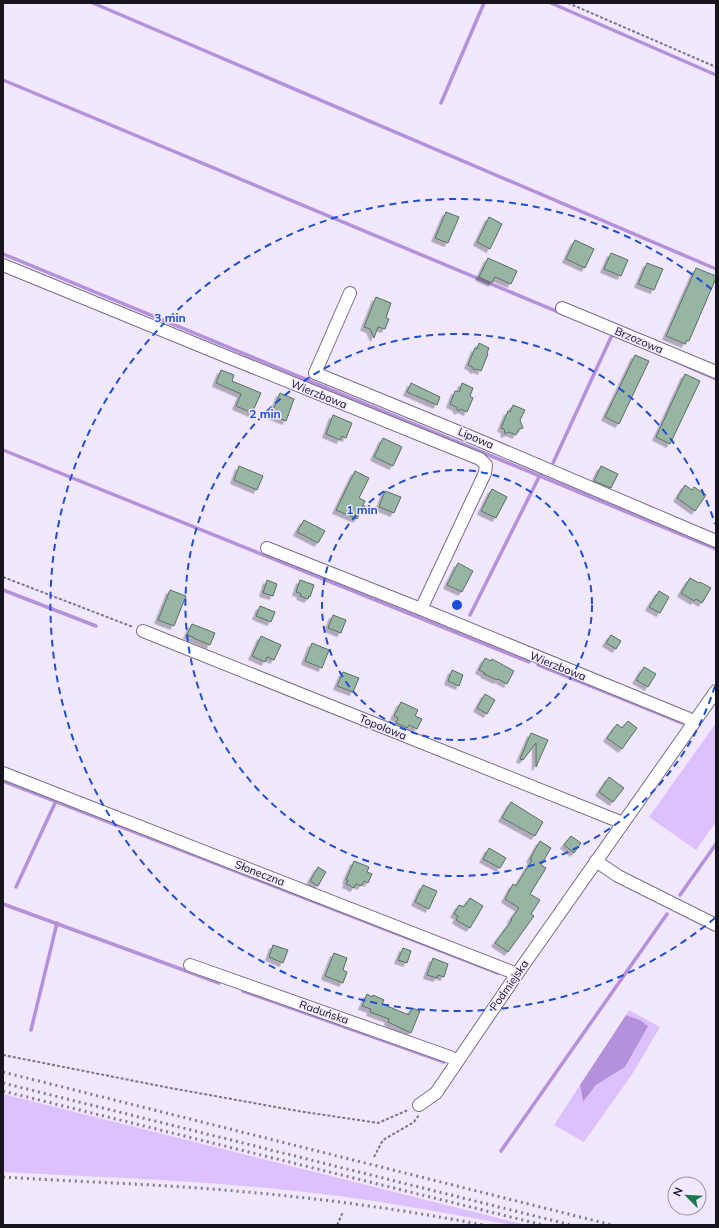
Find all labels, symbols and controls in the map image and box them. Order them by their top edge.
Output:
text: 3 min [154,310,186,325]
street label: Brzozowa [613,324,665,356]
street label: Wierzbowa [289,376,349,412]
text: 2 min [249,406,281,421]
street label: Lipowa [456,424,496,452]
text: 1 min [346,502,378,517]
centre of rings [450,598,464,612]
street label: Wierzbowa [528,648,588,684]
street label: Topolowa [357,711,409,743]
street label: Słoneczna [233,857,287,889]
street label: Podmiejska [487,957,531,1013]
street label: Raduńska [297,997,351,1027]
north arrow [667,1176,707,1216]
text: N [670,1185,686,1199]

